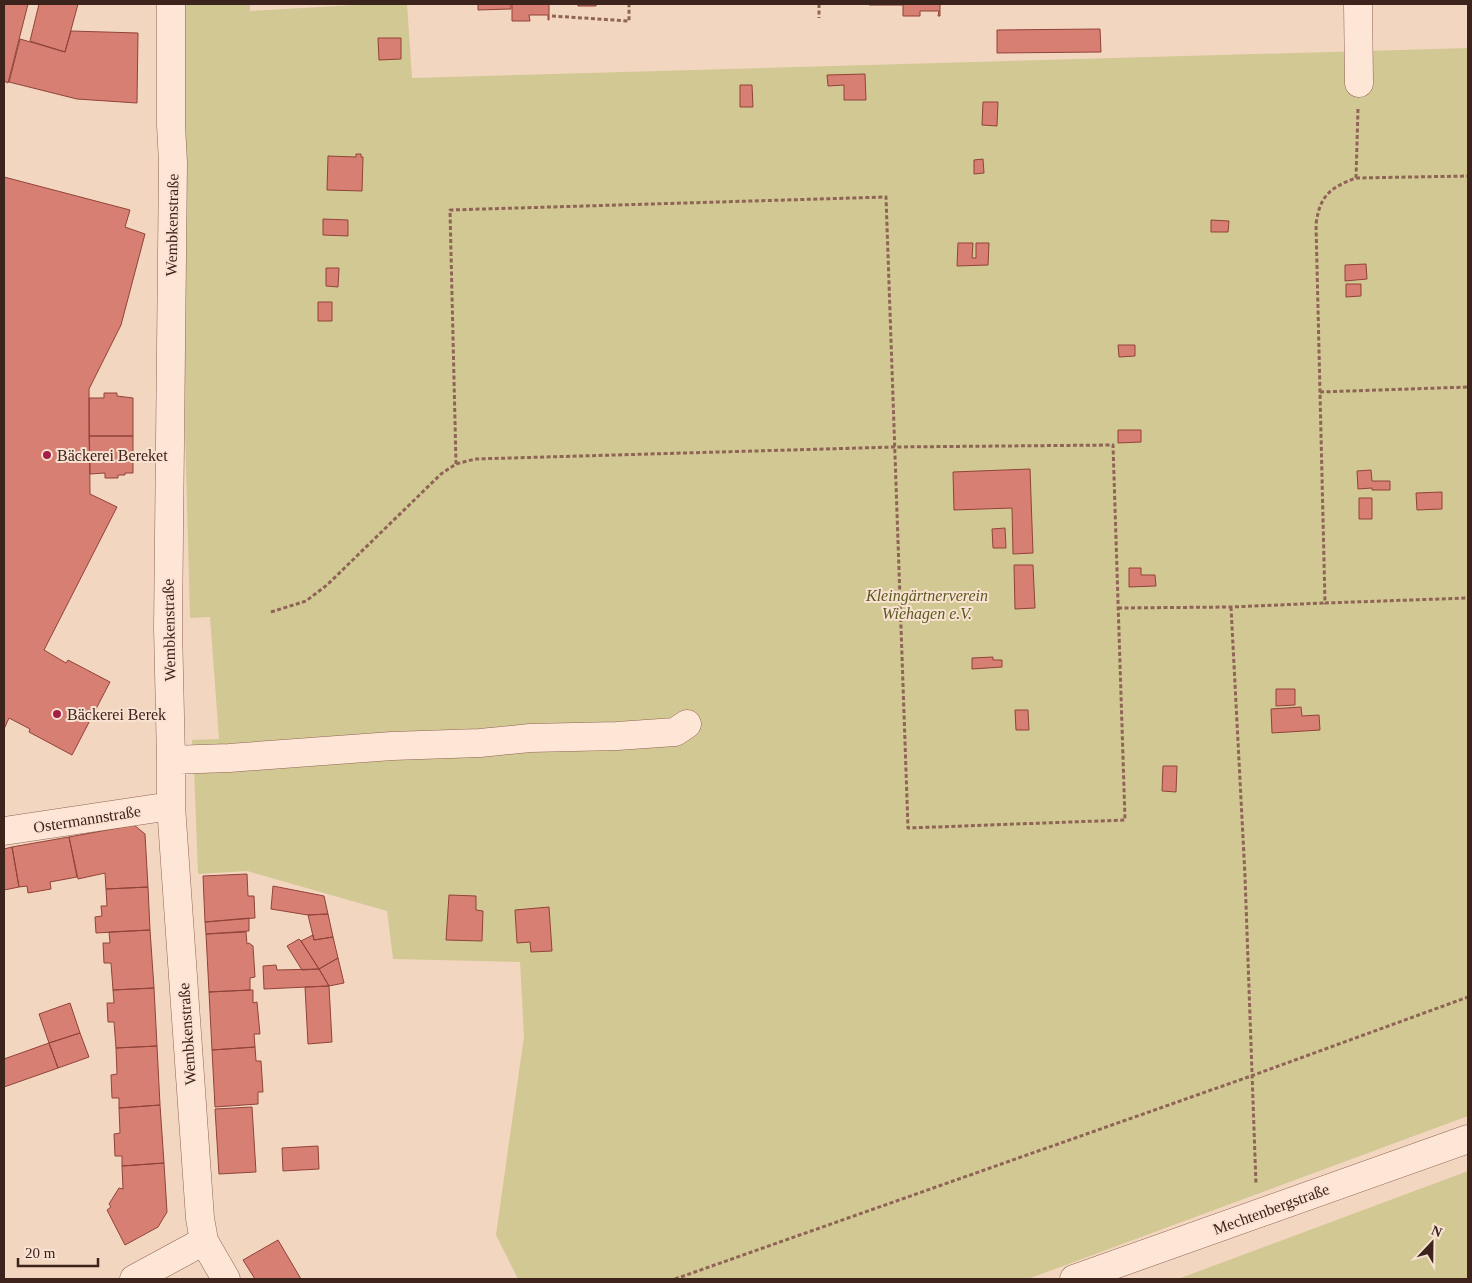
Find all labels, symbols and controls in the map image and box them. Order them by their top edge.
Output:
street label: Wembkenstraße [163,174,181,276]
place label: Bäckerei Bereket [57,447,168,464]
marker: Bäckerei Bereket [41,449,53,461]
street label: Wembkenstraße [160,579,178,681]
park label: Kleingärtnerverein Wiehagen e.V. [865,587,988,623]
place label: Bäckerei Berek [67,706,166,723]
marker: Bäckerei Berek [51,708,63,720]
street label: Ostermannstraße [32,802,142,836]
street label: Wembkenstraße [175,982,199,1086]
street label: Mechtenbergstraße [1211,1180,1332,1239]
north arrow [1407,1218,1457,1268]
text: N [1429,1223,1444,1240]
scale bar [18,1236,98,1268]
text: 20 m [25,1245,56,1261]

